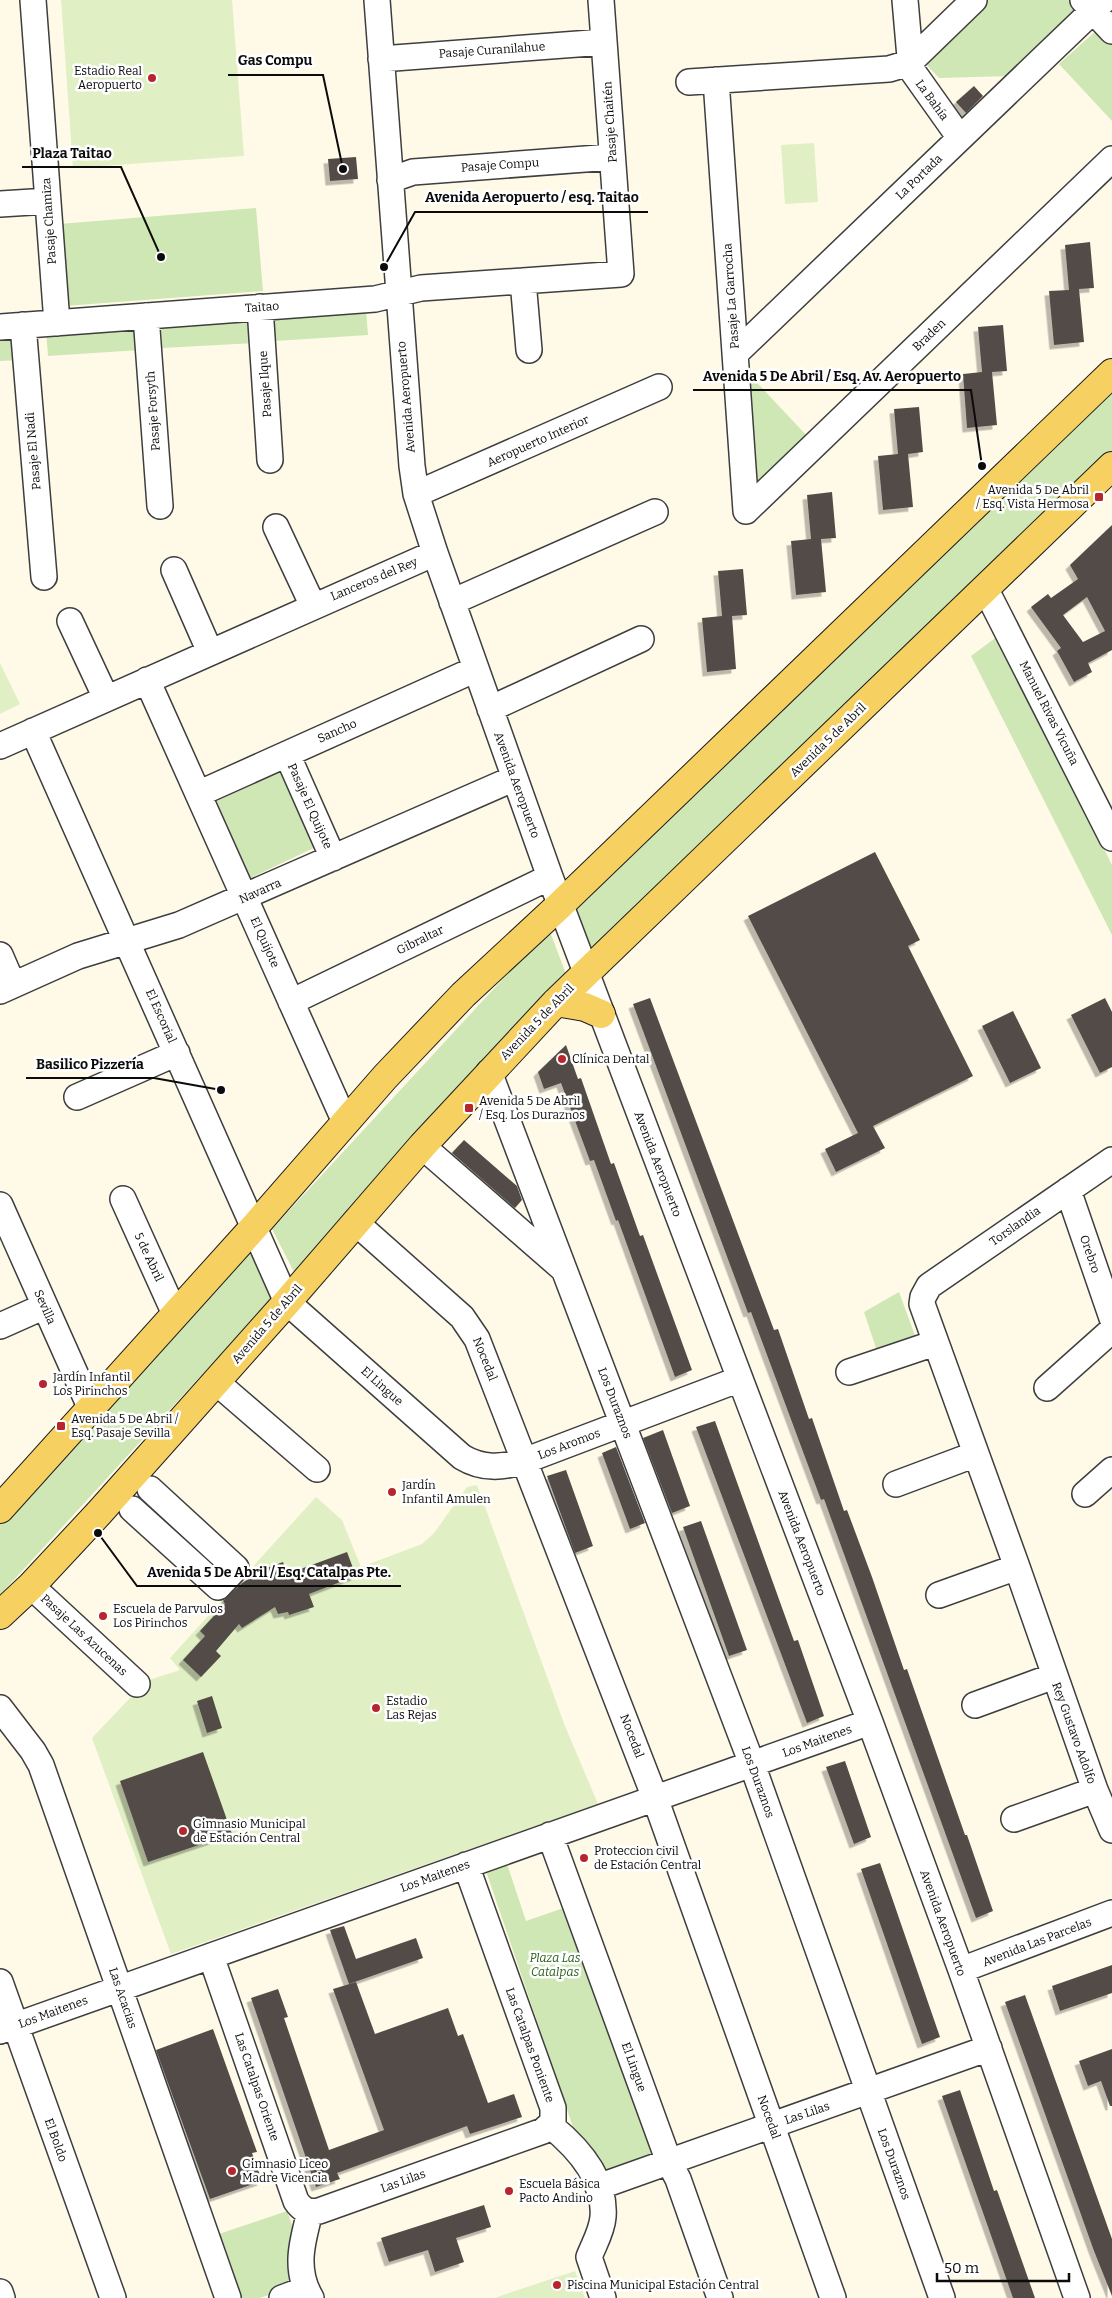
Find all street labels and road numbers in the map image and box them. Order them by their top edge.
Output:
street label: Pasaje Curanilahue [438,39,546,61]
street label: La Bahía [913,77,952,123]
street label: Pasaje Chaitén [600,81,620,163]
street label: La Portada [893,151,945,202]
street label: Pasaje Compu [460,155,540,175]
street label: Pasaje Chamiza [39,177,59,265]
street label: Pasaje La Garrocha [720,242,742,349]
street label: Taitao [244,299,280,315]
street label: Braden [910,316,949,354]
street label: Avenida Aeropuerto [394,341,418,453]
street label: Pasaje Ilque [256,350,274,418]
street label: Pasaje Forsyth [143,370,163,451]
street label: Pasaje El Nadi [23,411,43,490]
street label: Aeropuerto Interior [485,412,592,470]
street label: Lanceros del Rey [328,554,420,604]
street label: Manuel Rivas Vicuña [1017,658,1082,768]
street label: Avenida 5 de Abril [787,700,869,780]
street label: Sancho [315,716,359,746]
street label: Avenida Aeropuerto [491,730,543,840]
street label: Pasaje El Quijote [285,761,335,851]
street label: Navarra [237,875,284,907]
street label: El Quijote [248,914,282,970]
street label: Gibraltar [394,922,446,957]
street label: Avenida 5 de Abril [497,981,577,1063]
street label: El Escorial [143,987,179,1046]
street label: Avenida Aeropuerto [631,1109,685,1219]
street label: Torslandia [987,1203,1043,1249]
street label: 5 de Abril [132,1230,167,1284]
street label: Orebro [1077,1233,1103,1275]
street label: Avenida 5 de Abril [229,1281,305,1366]
street label: Sevilla [31,1287,59,1327]
street label: Nocedal [470,1335,500,1383]
street label: El Lingue [358,1364,406,1408]
street label: Los Duraznos [595,1366,635,1441]
street label: Los Aromos [536,1426,602,1462]
street label: Avenida Aeropuerto [775,1488,829,1598]
street label: Pasaje Las Azucenas [38,1591,130,1679]
street label: Rey Gustavo Adolfo [1049,1680,1099,1786]
street label: Nocedal [617,1712,647,1760]
street label: Los Maitenes [780,1722,854,1760]
street label: Los Duraznos [739,1744,777,1820]
street label: Los Maitenes [398,1857,472,1895]
street label: Avenida Aeropuerto [917,1868,969,1978]
street label: Avenida Las Parcelas [981,1915,1094,1969]
street label: Las Acacias [106,1966,140,2031]
street label: Las Catalpas Poniente [503,1986,557,2104]
street label: Los Maitenes [16,1993,90,2031]
street label: Las Catalpas Oriente [232,2031,282,2143]
street label: El Lingue [619,2040,649,2094]
street label: Nocedal [755,2093,784,2141]
street label: Las Lilas [783,2099,832,2127]
street label: El Boldo [42,2116,70,2164]
street label: Los Duraznos [875,2126,913,2202]
street label: Las Lilas [379,2166,428,2196]

